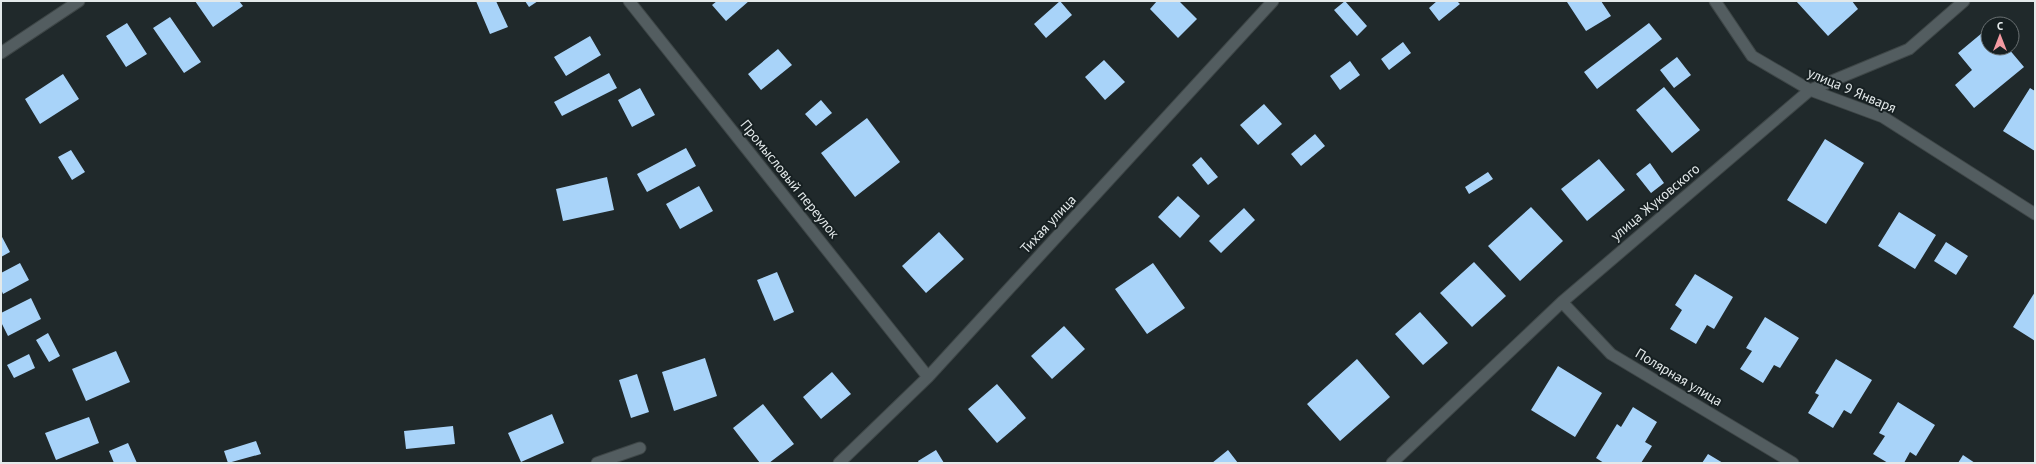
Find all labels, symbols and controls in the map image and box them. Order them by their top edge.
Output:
north arrow [1980,16,2020,56]
text: С [1997,19,2003,33]
street label: улица 9 Января [1805,63,1899,117]
street label: Промысловый переулок [737,116,844,242]
street label: улица Жуковского [1607,159,1703,245]
street label: Тихая улица [1016,191,1080,257]
street label: Полярная улица [1632,344,1726,410]

